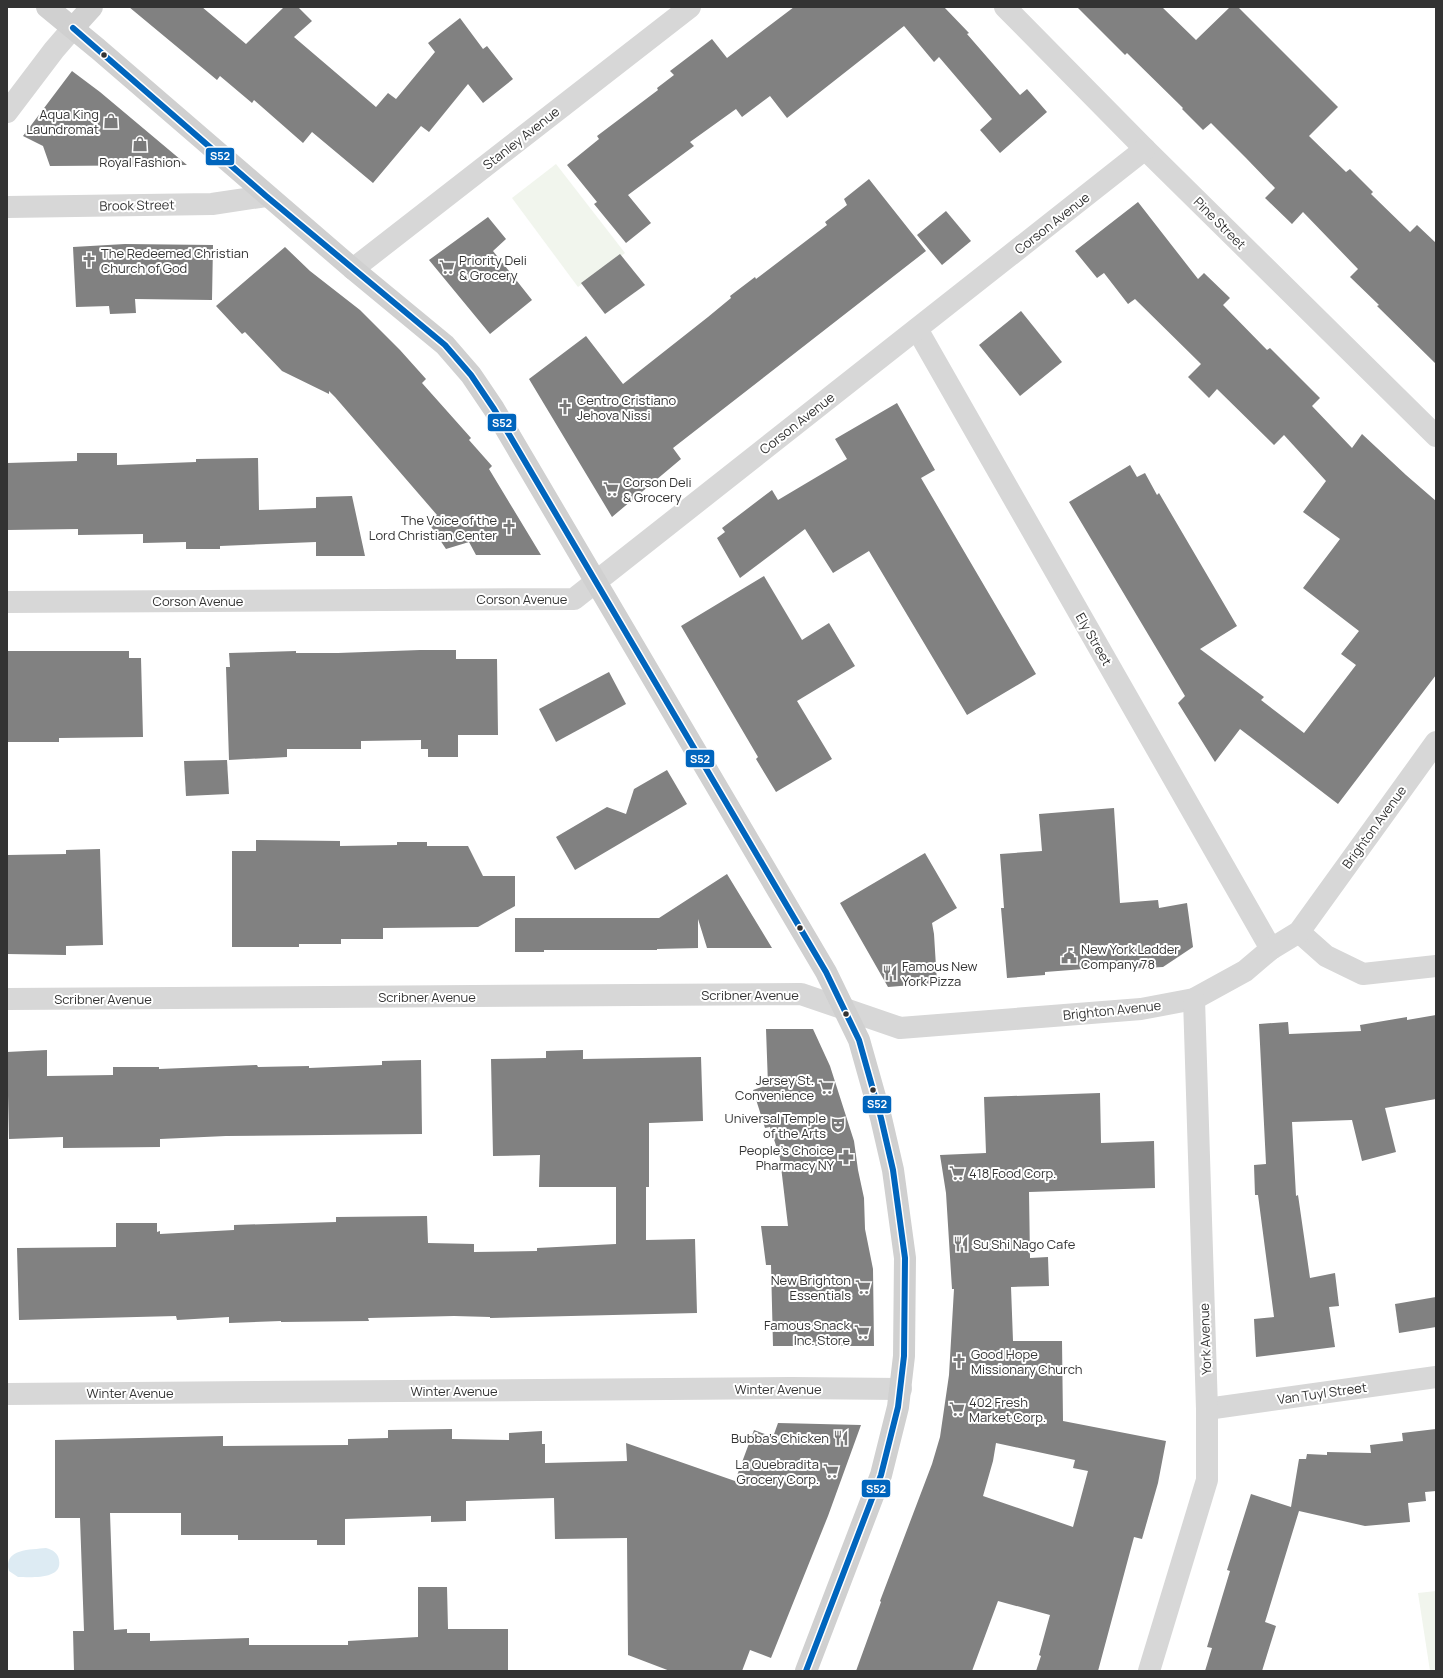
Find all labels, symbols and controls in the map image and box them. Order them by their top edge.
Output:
unlabelled marker [99,50,109,60]
street label: Stanley Avenue [479,102,563,174]
place label: Aqua King Laundromat [26,105,99,138]
shop icon: Aqua King Laundromat [102,112,120,130]
shop icon: Royal Fashion [131,135,149,153]
line badge: S52 [205,147,235,166]
text: S52 [210,148,230,163]
place label: Royal Fashion [99,153,181,171]
street label: Corson Avenue [1011,188,1094,258]
street label: Pine Street [1190,193,1250,253]
street label: Brook Street [99,195,175,215]
place label: The Redeemed Christian Church of God [101,244,249,277]
church icon: The Redeemed Christian Church of God [80,251,98,269]
place label: Priority Deli & Grocery [459,251,527,284]
supermarket icon: Priority Deli & Grocery [438,258,456,276]
street label: Corson Avenue [756,388,839,458]
place label: Centro Cristiano Jehova Nissi [577,391,676,424]
church icon: Centro Cristiano Jehova Nissi [556,398,574,416]
line badge: S52 [487,413,517,432]
text: S52 [492,415,512,430]
place label: Corson Deli & Grocery [623,473,692,506]
supermarket icon: Corson Deli & Grocery [602,480,620,498]
place label: The Voice of the Lord Christian Center [369,511,497,544]
church icon: The Voice of the Lord Christian Center [500,518,518,536]
street label: Corson Avenue [477,590,568,608]
street label: Corson Avenue [153,592,244,610]
street label: Ely Street [1072,609,1116,669]
line badge: S52 [685,749,715,768]
text: S52 [690,751,710,766]
street label: Brighton Avenue [1338,782,1410,872]
unlabelled marker [795,923,805,933]
place label: New York Ladder Company 78 [1081,940,1179,973]
public building icon: New York Ladder Company 78 [1060,947,1078,965]
place label: Famous New York Pizza [902,957,978,990]
restaurant icon: Famous New York Pizza [881,964,899,982]
street label: Scribner Avenue [701,986,799,1004]
street label: Scribner Avenue [378,988,476,1006]
street label: Scribner Avenue [54,990,152,1008]
street label: Brighton Avenue [1062,996,1162,1024]
unlabelled marker [841,1009,851,1019]
place label: Jersey St. Convenience [735,1071,814,1104]
supermarket icon: Jersey St. Convenience [817,1078,835,1096]
unlabelled marker [868,1085,878,1095]
line badge: S52 [862,1095,892,1114]
text: S52 [867,1096,887,1111]
place label: Universal Temple of the Arts [725,1109,826,1142]
theatre icon: Universal Temple of the Arts [829,1116,847,1134]
place label: People's Choice Pharmacy NY [739,1141,835,1174]
pharmacy icon: People's Choice Pharmacy NY [837,1148,855,1166]
supermarket icon: 418 Food Corp. [948,1164,966,1182]
place label: 418 Food Corp. [969,1164,1056,1182]
restaurant icon: Su Shi Nago Cafe [952,1235,970,1253]
place label: Su Shi Nago Cafe [973,1235,1076,1253]
place label: New Brighton Essentials [771,1271,851,1304]
supermarket icon: New Brighton Essentials [854,1278,872,1296]
street label: York Avenue [1195,1302,1215,1375]
place label: Famous Snack Inc. Store [764,1316,851,1349]
supermarket icon: Famous Snack Inc. Store [853,1323,871,1341]
place label: Good Hope Missionary Church [971,1345,1083,1378]
church icon: Good Hope Missionary Church [950,1352,968,1370]
street label: Van Tuyl Street [1276,1378,1368,1408]
street label: Winter Avenue [735,1380,822,1398]
street label: Winter Avenue [411,1382,498,1400]
street label: Winter Avenue [87,1384,174,1402]
place label: 402 Fresh Market Corp. [969,1393,1046,1426]
supermarket icon: 402 Fresh Market Corp. [948,1400,966,1418]
place label: Bubba's Chicken [731,1429,829,1447]
restaurant icon: Bubba's Chicken [832,1429,850,1447]
place label: La Quebradita Grocery Corp. [735,1455,819,1488]
supermarket icon: La Quebradita Grocery Corp. [822,1462,840,1480]
line badge: S52 [861,1479,891,1498]
text: S52 [866,1481,886,1496]

